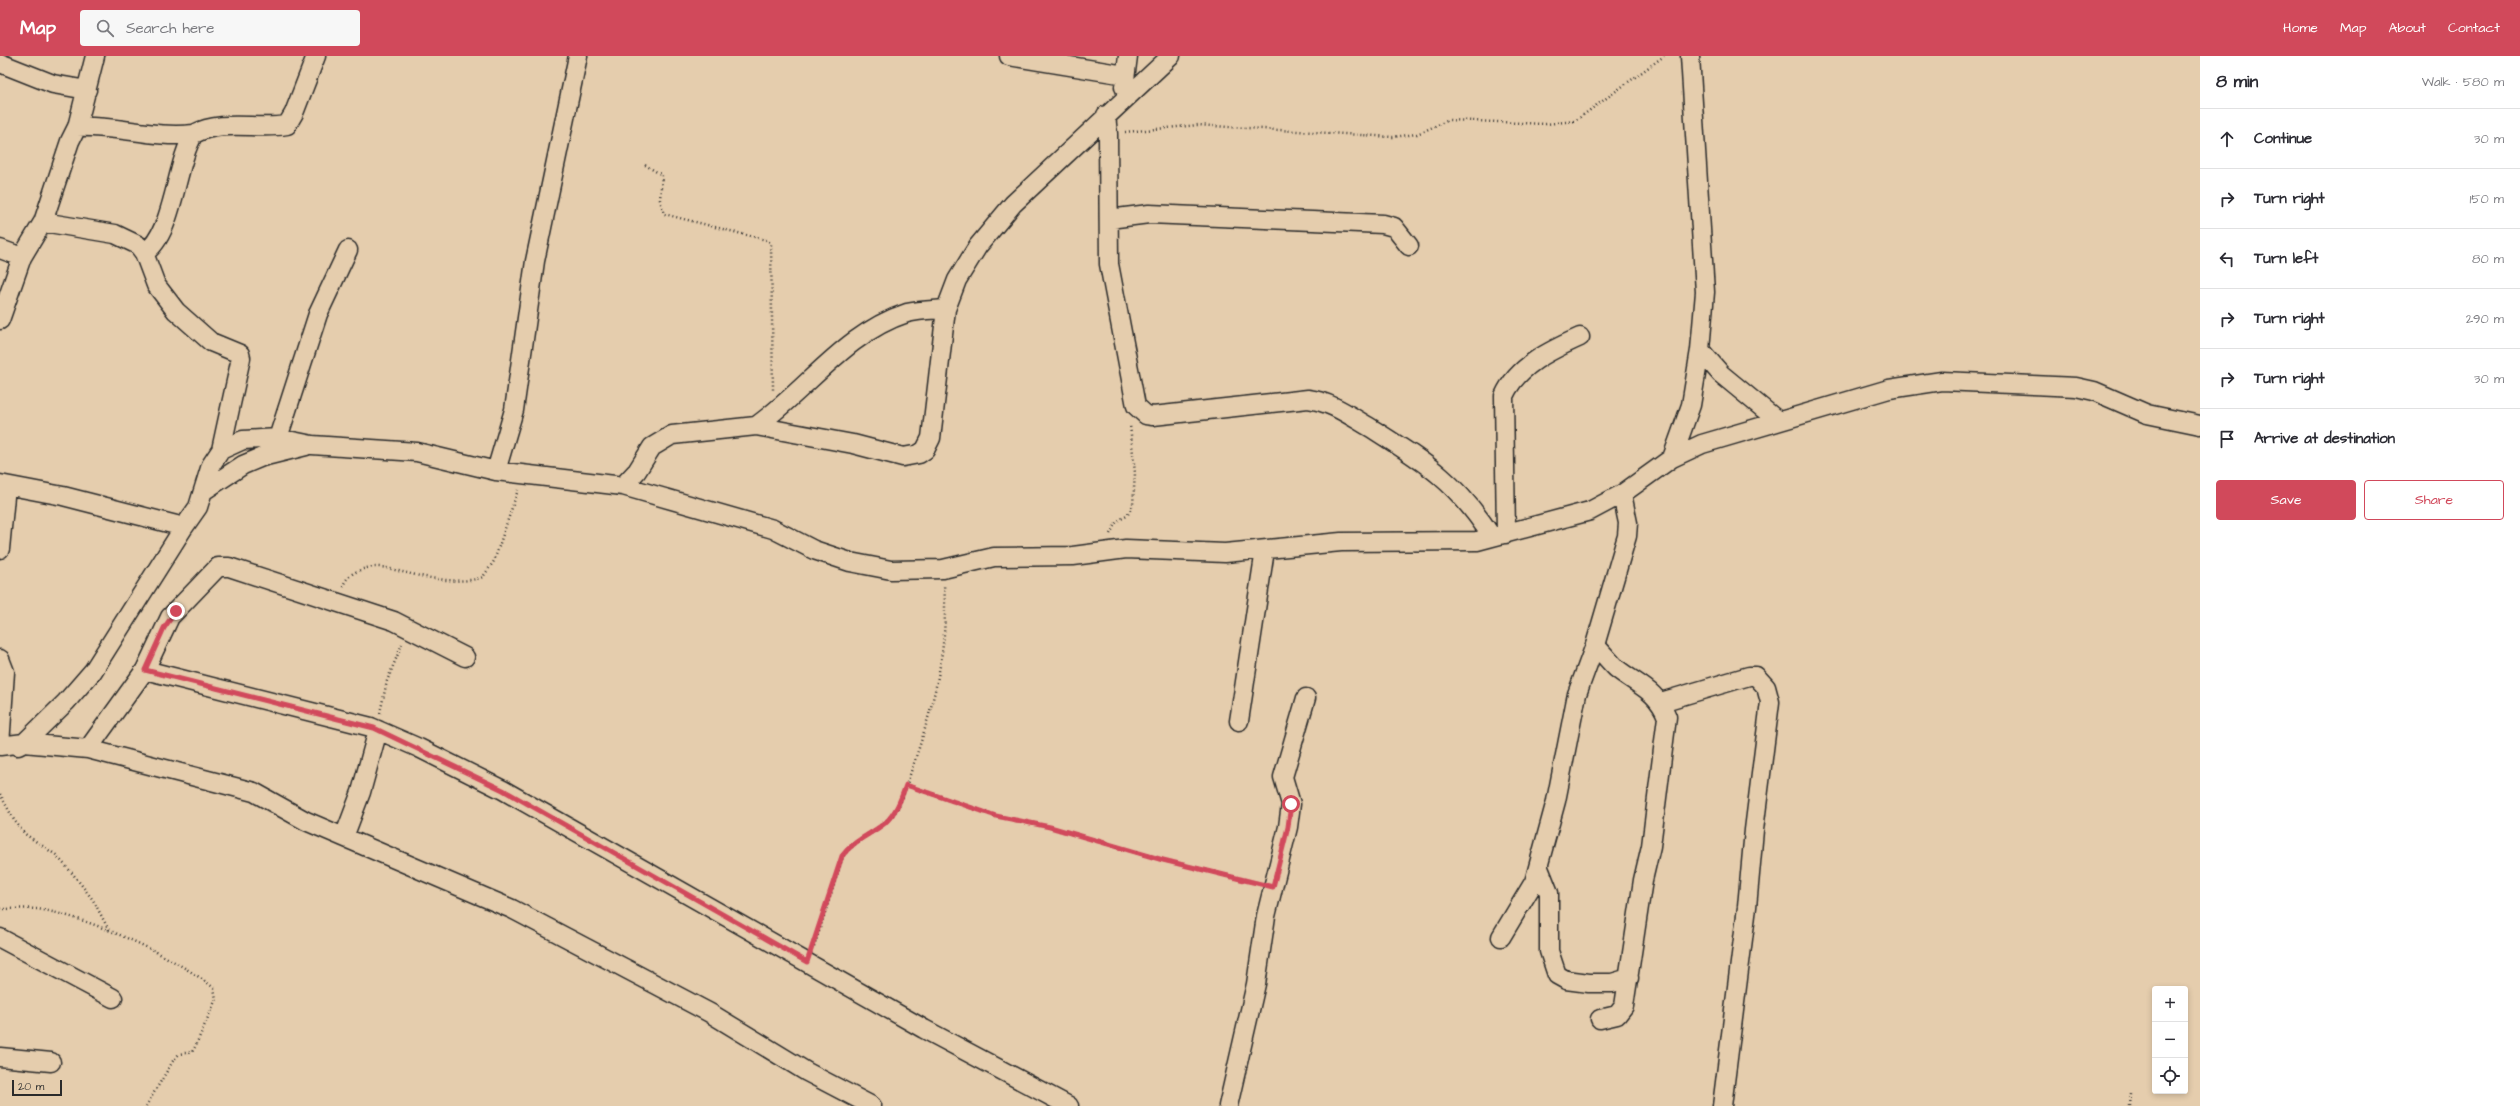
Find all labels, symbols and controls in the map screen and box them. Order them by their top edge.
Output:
search box [80,10,360,46]
text: Map [20,15,56,42]
icon: search [94,17,116,39]
text: Search here [126,18,215,39]
text: Home [2283,18,2318,38]
text: Map [2340,18,2366,38]
text: About [2388,18,2426,38]
text: Contact [2448,18,2500,38]
text: 8 min [2216,70,2258,94]
text: Walk · 580 m [2422,73,2504,91]
icon: ahead [2216,128,2238,150]
text: Continue [2254,128,2312,149]
text: 30 m [2474,130,2504,148]
icon: right [2216,188,2238,210]
text: Turn right [2254,188,2325,209]
text: 150 m [2470,190,2504,208]
icon: left [2216,248,2238,270]
text: Turn left [2254,248,2318,269]
text: 80 m [2472,250,2504,268]
icon: right [2216,308,2238,330]
text: Turn right [2254,308,2325,329]
text: 290 m [2466,310,2504,328]
icon: right [2216,368,2238,390]
text: Turn right [2254,368,2325,389]
text: 30 m [2474,370,2504,388]
icon: arrive [2216,428,2238,450]
text: Arrive at destination [2254,428,2395,449]
button: Save [2216,480,2356,520]
button: Share [2364,480,2504,520]
route end [167,602,185,620]
route start [1282,795,1300,813]
map controls [2152,986,2188,1094]
button: + [2152,986,2188,1022]
button: − [2152,1022,2188,1058]
button: locate [2152,1058,2188,1094]
scale bar [12,1078,62,1097]
text: 20 m [18,1079,44,1094]

